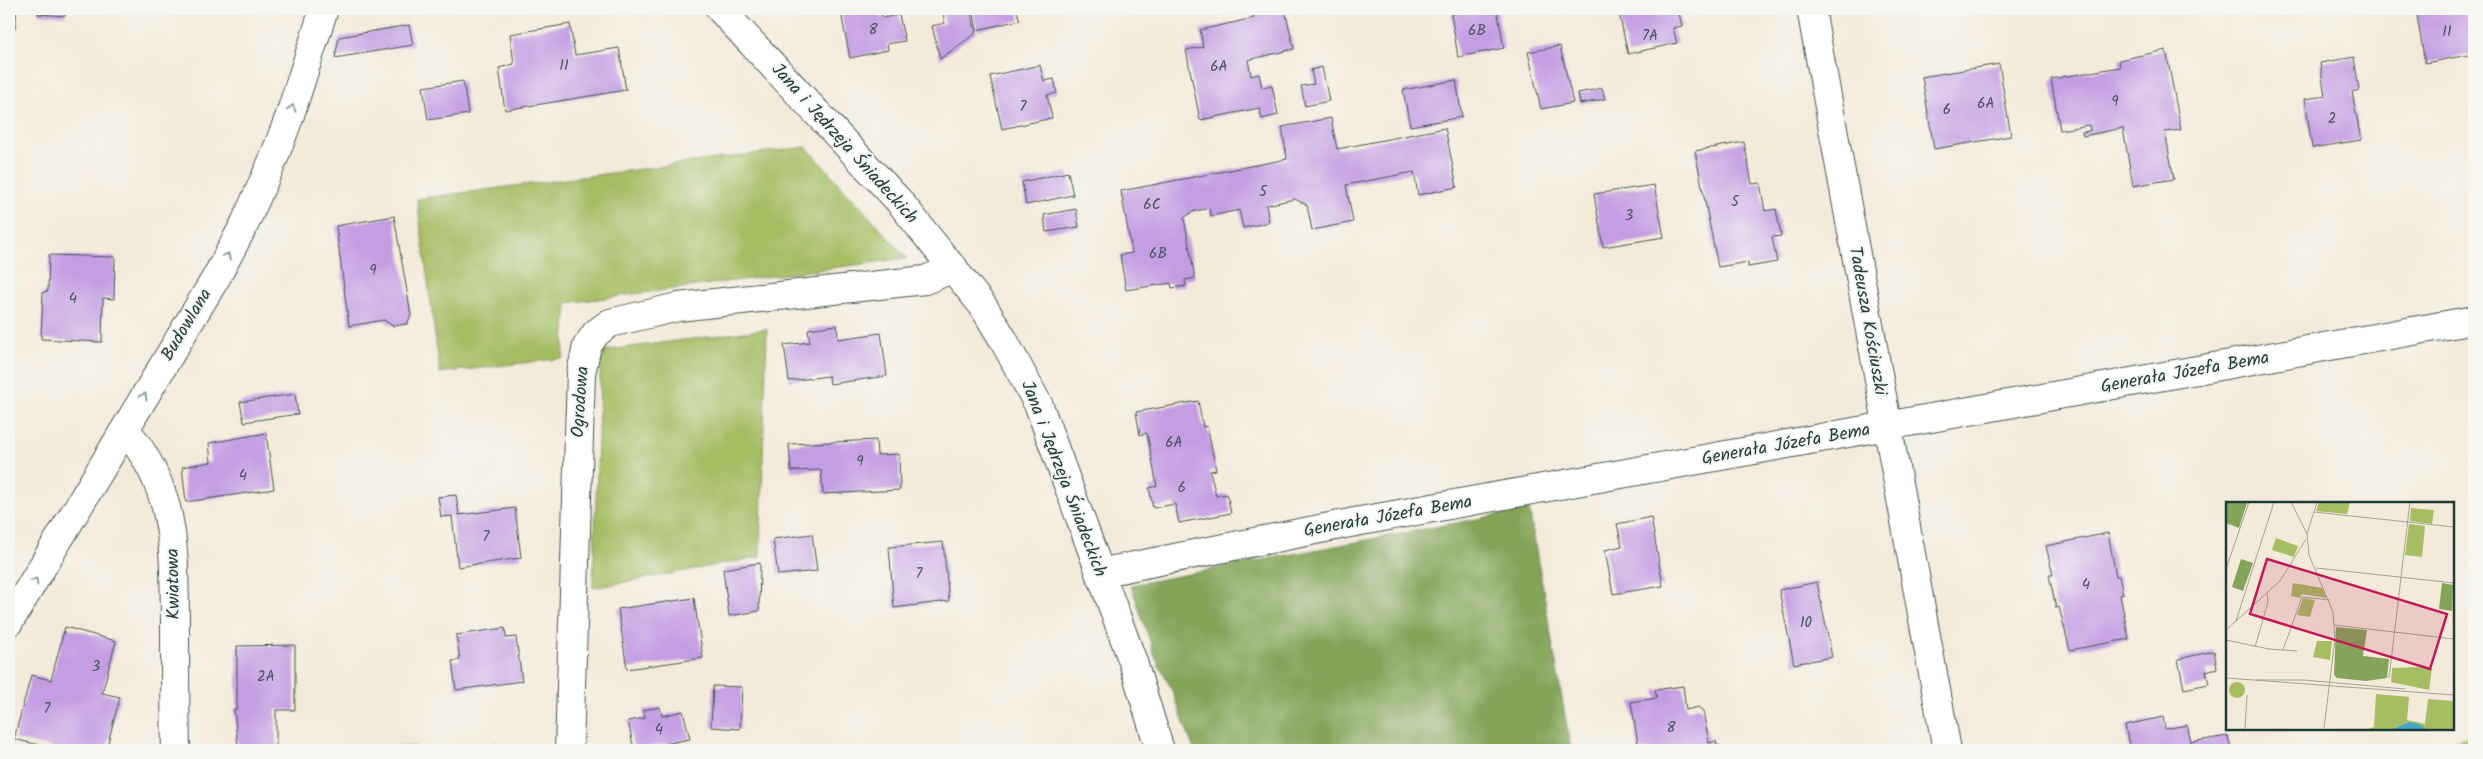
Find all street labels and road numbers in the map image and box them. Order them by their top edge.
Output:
street label: Jana i Jędrzeja Śniadeckich [764,57,924,231]
street label: Tadeusza Kościuszki [1840,244,1894,398]
street label: Budowlana [154,283,220,367]
street label: Generała Józefa Bema [2098,344,2272,402]
street label: Ogrodowa [564,365,598,439]
street label: Jana i Jędrzeja Śniadeckich [1012,377,1114,581]
street label: Generała Józefa Bema [1699,416,1873,474]
street label: Generała Józefa Bema [1301,488,1475,546]
street label: Kwiatowa [159,548,189,620]

